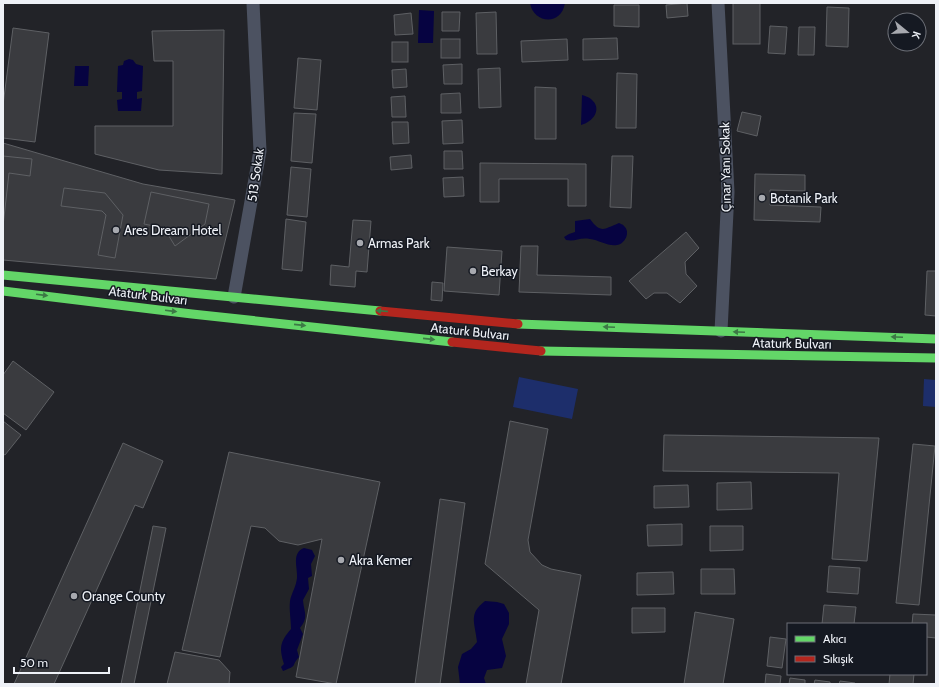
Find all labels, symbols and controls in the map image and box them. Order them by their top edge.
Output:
north arrow [887,12,927,52]
text: K [909,30,924,41]
street label: Çınar Yanı Sokak [716,122,734,212]
street label: 513 Sokak [243,147,267,203]
place label: Botanik Park [770,190,838,206]
marker: Botanik Park [757,193,767,203]
place label: Ares Dream Hotel [124,222,222,238]
marker: Ares Dream Hotel [111,225,121,235]
place label: Armas Park [368,235,430,251]
marker: Armas Park [355,238,365,248]
place label: Berkay [481,263,518,279]
marker: Berkay [468,266,478,276]
street label: Ataturk Bulvarı [108,282,188,308]
one-way arrow [36,292,48,299]
one-way arrow [165,308,177,314]
one-way arrow [376,308,388,315]
street label: Ataturk Bulvarı [430,319,510,343]
one-way arrow [294,322,306,329]
one-way arrow [602,324,615,330]
one-way arrow [733,328,745,335]
street label: Ataturk Bulvarı [752,334,832,352]
one-way arrow [891,334,903,341]
one-way arrow [423,336,435,343]
place label: Akra Kemer [349,552,413,568]
marker: Akra Kemer [336,555,346,565]
place label: Orange County [82,588,166,604]
marker: Orange County [69,591,79,601]
legend [787,623,927,675]
text: Akıcı [823,631,846,646]
scale bar [14,649,109,675]
text: Sıkışık [823,651,854,666]
text: 50 m [20,655,48,670]

